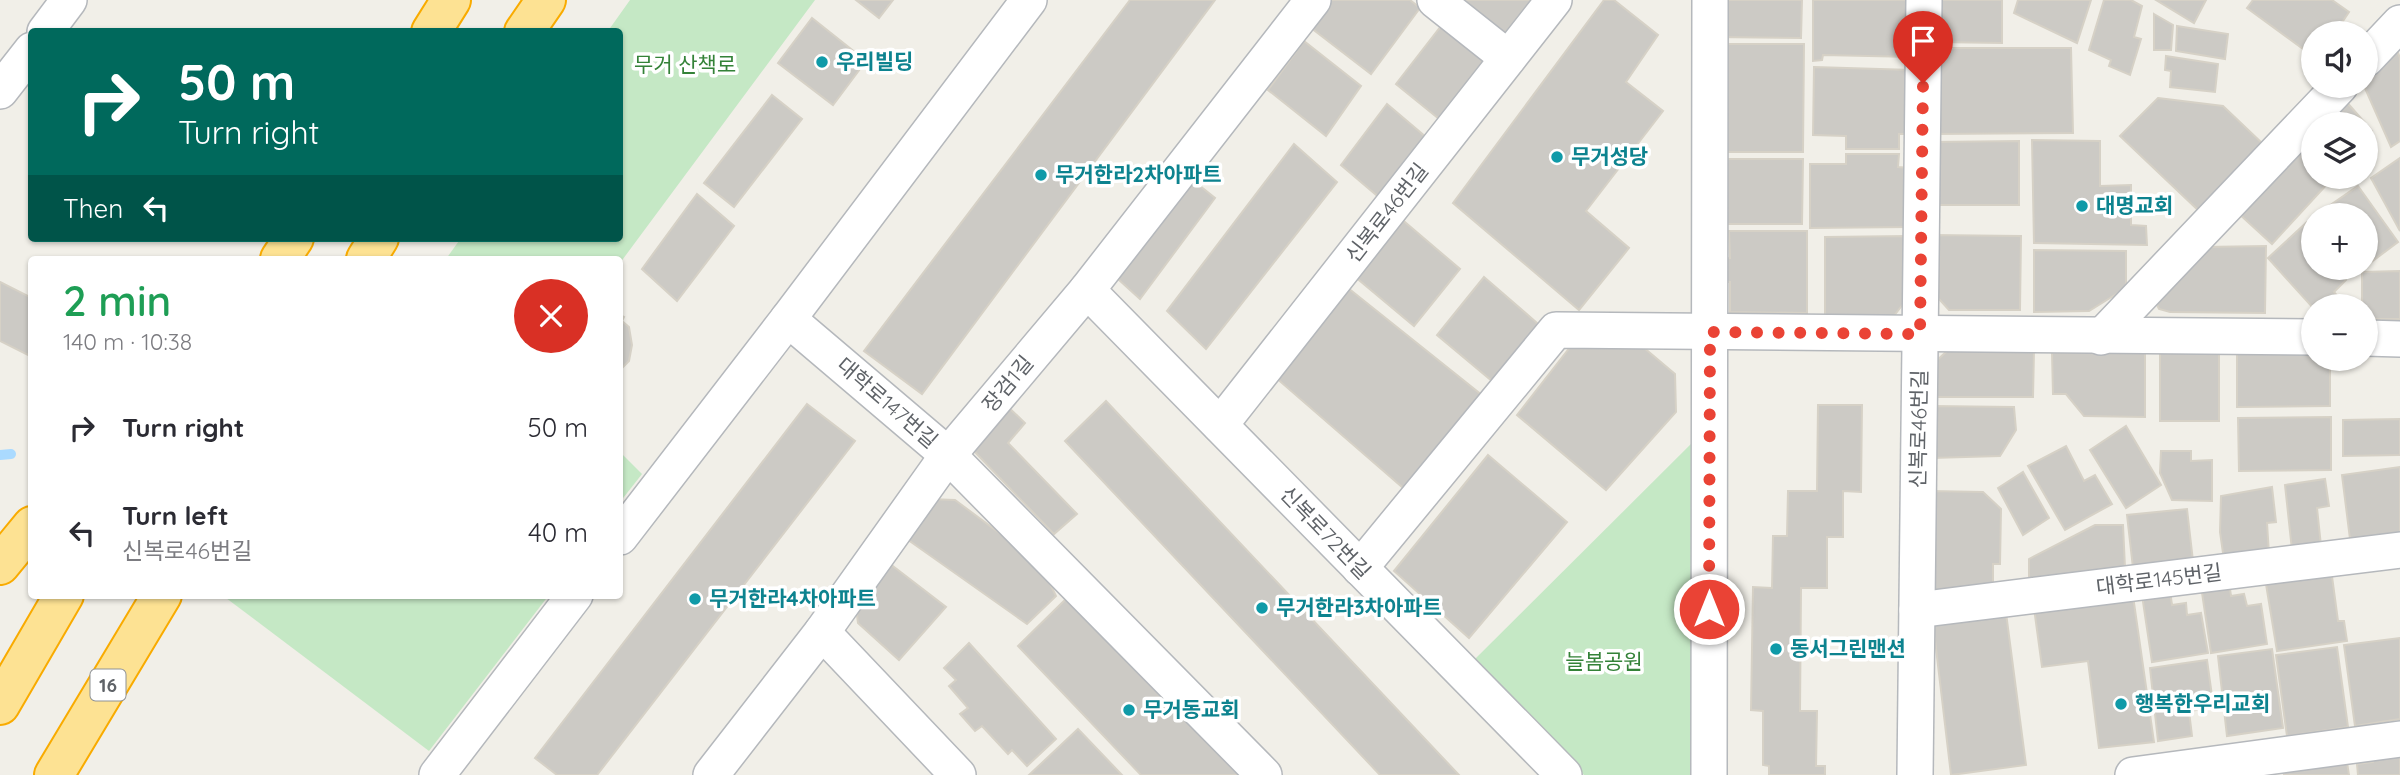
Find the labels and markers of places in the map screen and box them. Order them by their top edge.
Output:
pin [1893,11,1953,83]
place label: 우리빌딩 [836,48,913,74]
marker: 우리빌딩 [814,54,830,70]
place label: 무거성당 [1571,143,1648,169]
marker: 무거성당 [1549,149,1565,165]
place label: 무거한라2차아파트 [1055,161,1222,187]
marker: 무거한라2차아파트 [1033,167,1049,183]
place label: 대명교회 [2096,192,2173,218]
marker: 대명교회 [2074,198,2090,214]
place label: 무거한라4차아파트 [709,585,876,611]
marker: 무거한라4차아파트 [687,591,703,607]
place label: 무거한라3차아파트 [1276,594,1442,620]
marker: 무거한라3차아파트 [1254,600,1270,616]
place label: 동서그린맨션 [1790,635,1906,661]
marker: 동서그린맨션 [1768,641,1784,657]
place label: 행복한우리교회 [2135,690,2270,716]
place label: 무거동교회 [1143,696,1240,722]
marker: 행복한우리교회 [2113,696,2129,712]
marker: 무거동교회 [1121,702,1137,718]

